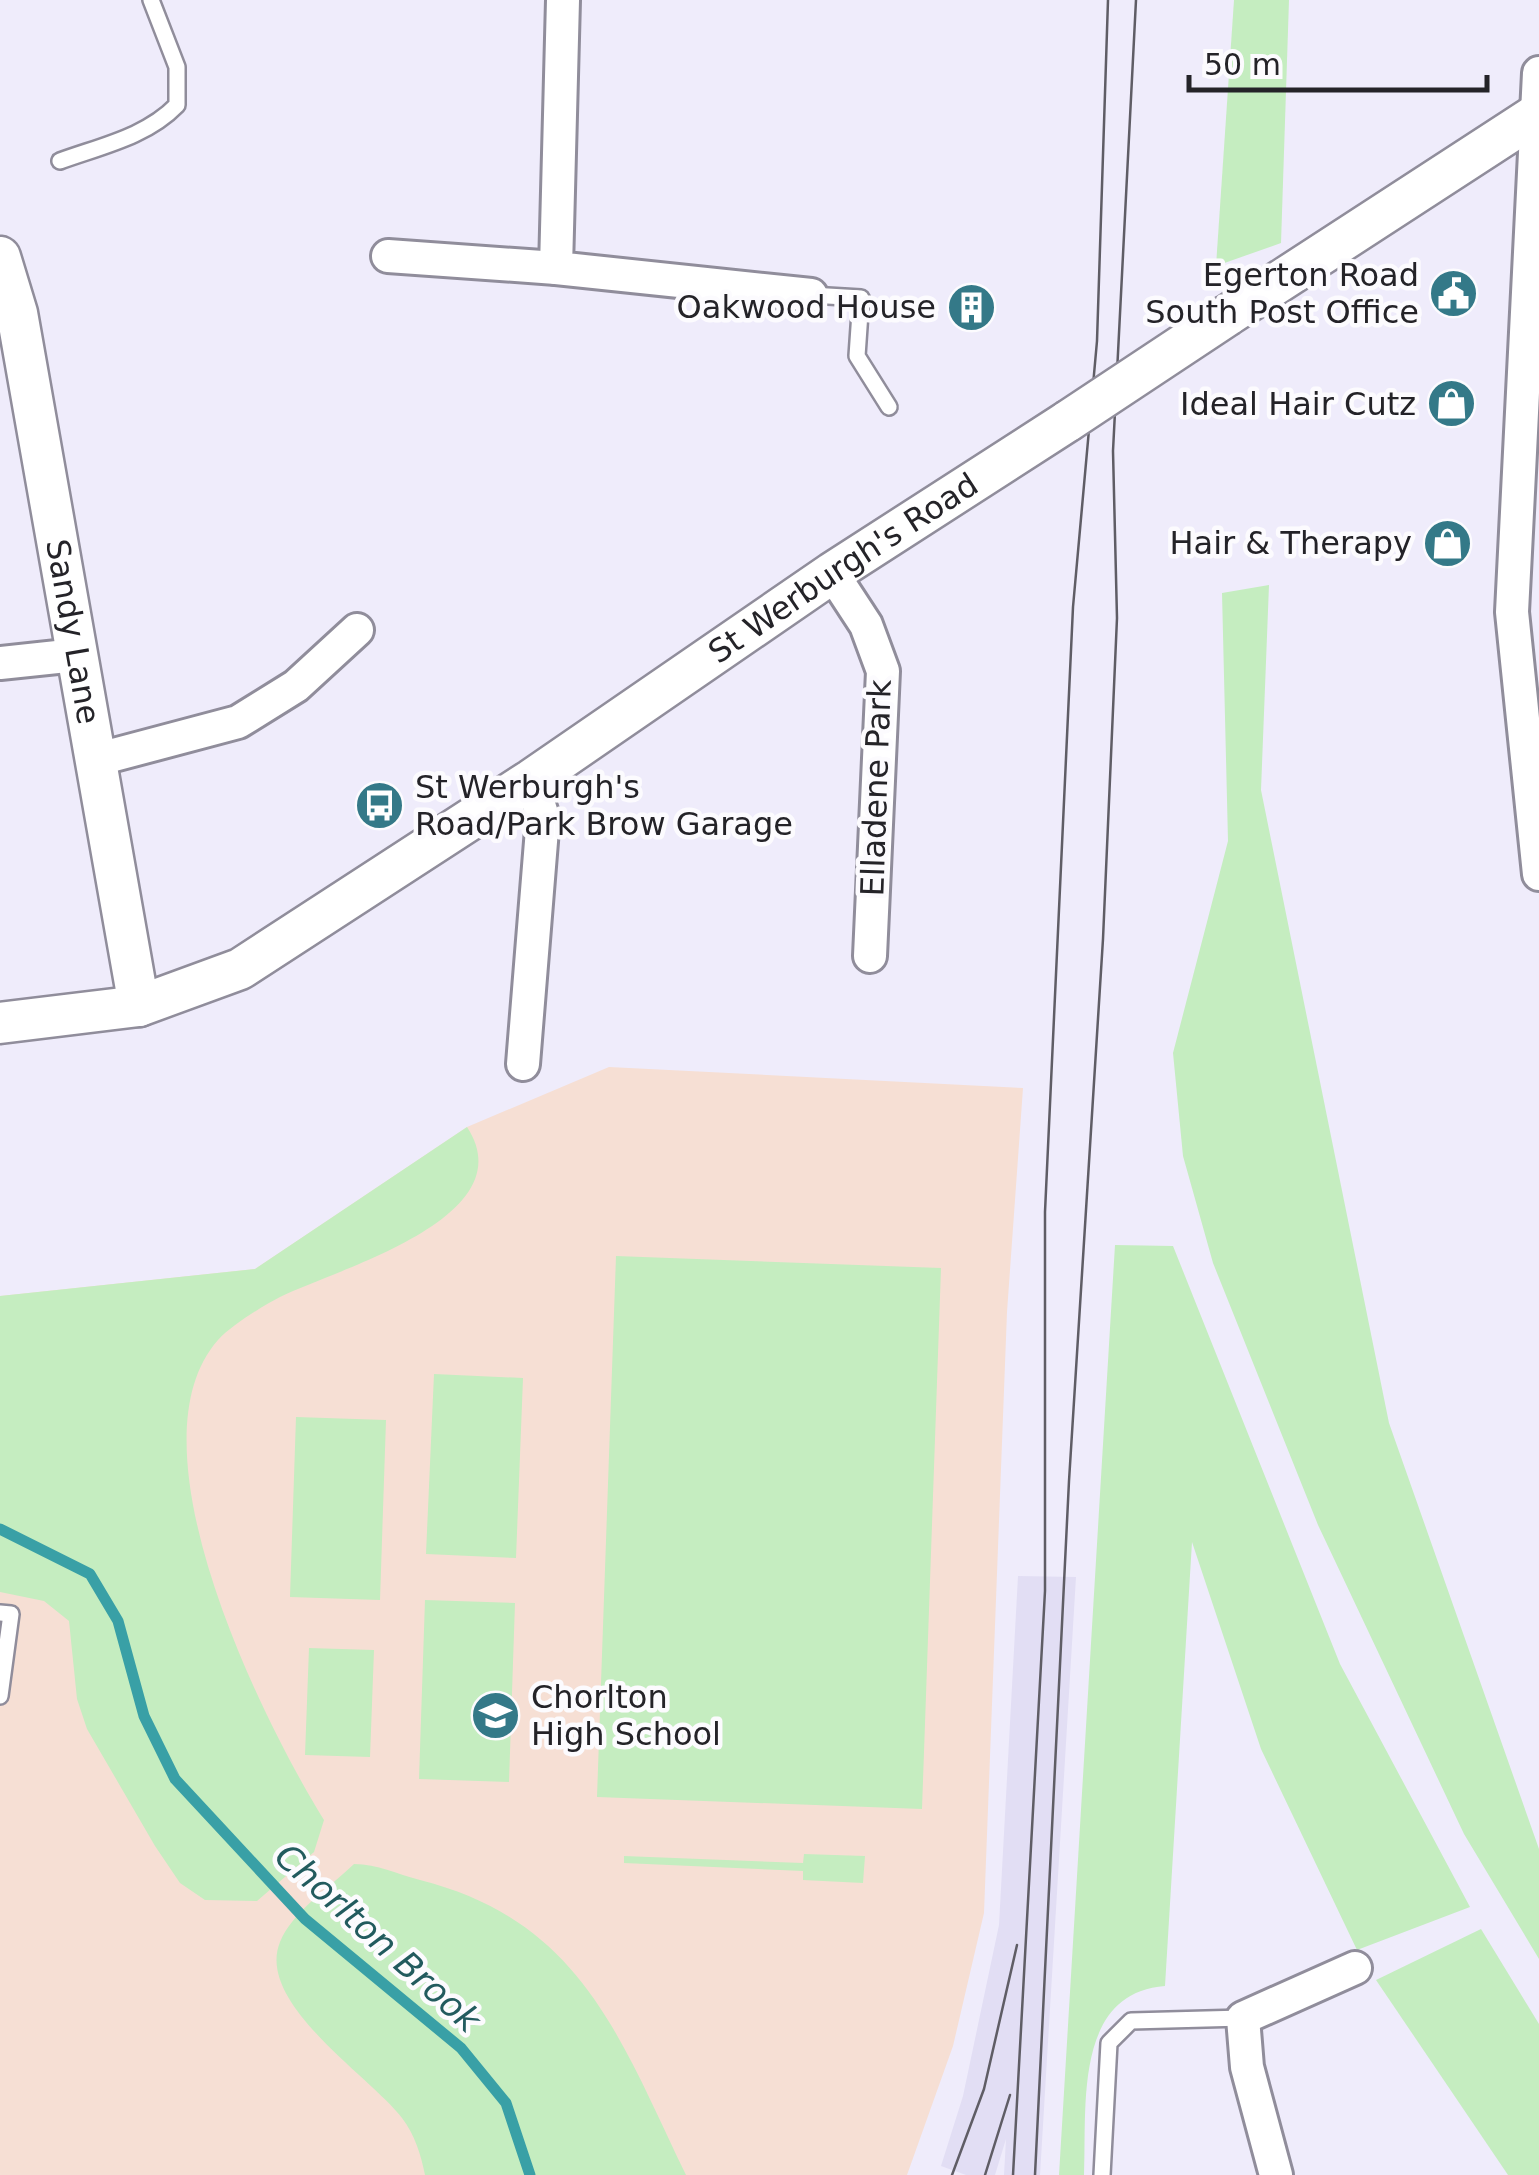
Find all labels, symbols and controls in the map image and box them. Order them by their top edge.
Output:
scale bar [1189,30,1486,92]
text: 50 m [1204,47,1281,82]
place label: Egerton Road South Post Office [1145,256,1419,331]
public building icon: Egerton Road South Post Office [1428,267,1480,319]
building icon: Oakwood House [945,281,997,333]
place label: Oakwood House [677,288,936,326]
shop icon: Ideal Hair Cutz [1425,378,1477,430]
place label: Ideal Hair Cutz [1180,385,1416,423]
street label: St Werburgh's Road [701,465,985,671]
shop icon: Hair & Therapy [1421,517,1473,569]
place label: Hair & Therapy [1169,524,1412,562]
street label: Sandy Lane [38,536,108,727]
street label: Elladene Park [853,678,899,897]
place label: St Werburgh's Road/Park Brow Garage [415,768,793,843]
bus stop icon: St Werburgh's Road/Park Brow Garage [354,779,406,831]
place label: Chorlton High School [531,1678,721,1753]
school or university icon: Chorlton High School [470,1689,522,1741]
water label: Chorlton Brook [267,1835,490,2042]

